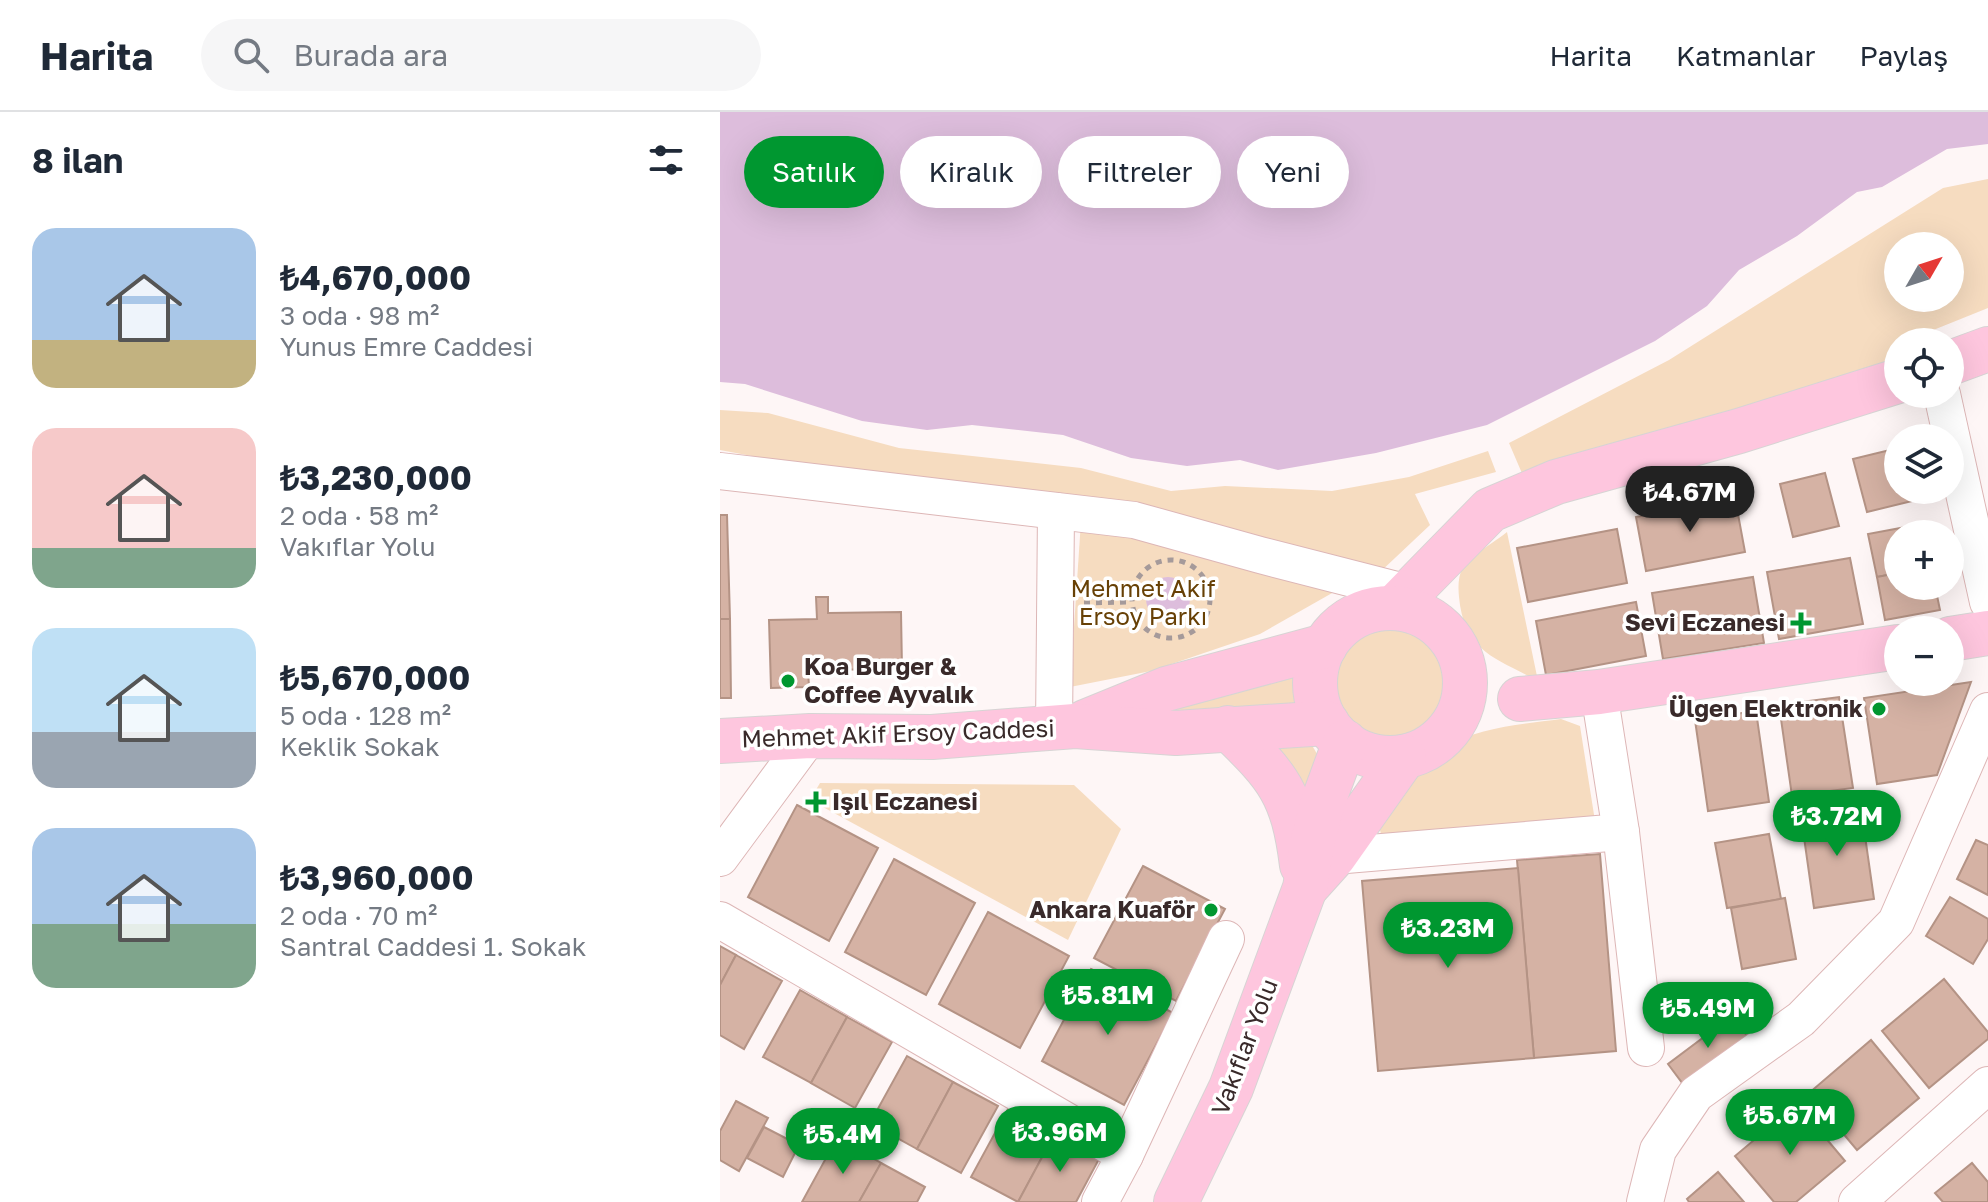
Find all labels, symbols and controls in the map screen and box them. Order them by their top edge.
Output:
search box [201,19,761,91]
text: Harita [40,33,153,78]
icon: search [229,33,273,77]
text: Burada ara [293,37,448,73]
text: Harita [1550,39,1632,72]
text: Katmanlar [1676,39,1815,72]
text: Paylaş [1859,39,1948,72]
chip: Satılık [744,136,884,208]
chip: Kiralık [900,136,1042,208]
chip: Filtreler [1058,136,1221,208]
chip: Yeni [1237,136,1349,208]
icon: filters [644,138,688,182]
text: 8 ilan [32,140,123,180]
north arrow [1884,232,1964,312]
map controls [1884,232,1964,696]
text: ₺4,670,000 [280,257,471,297]
icon: home [96,260,192,356]
text: 3 oda · 98 m² [280,300,439,331]
button: locate [1884,328,1964,408]
text: Yunus Emre Caddesi [280,331,533,362]
button: layers [1884,424,1964,504]
text: ₺3,230,000 [280,457,472,497]
icon: home [96,460,192,556]
pin: ₺4.67M [1625,466,1755,534]
text: ₺4.67M [1643,476,1737,507]
text: 2 oda · 58 m² [280,500,438,531]
button: + [1884,520,1964,600]
text: Vakıflar Yolu [280,531,436,562]
park label: Mehmet Akif Ersoy Parkı [1071,573,1216,630]
place label: Sevi Eczanesi [1625,607,1785,636]
marker: Sevi Eczanesi [1792,614,1810,632]
button: − [1884,616,1964,696]
place label: Koa Burger & Coffee Ayvalık [804,651,974,708]
text: ₺5,670,000 [280,657,470,697]
icon: home [96,660,192,756]
marker: Koa Burger & Coffee Ayvalık [779,672,797,690]
place label: Ülgen Elektronik [1669,693,1863,722]
text: 5 oda · 128 m² [280,700,451,731]
marker: Ülgen Elektronik [1870,700,1888,718]
street label: Mehmet Akif Ersoy Caddesi [741,713,1055,752]
text: Keklik Sokak [280,731,440,762]
place label: Işıl Eczanesi [832,786,978,815]
pin: ₺3.72M [1772,790,1902,858]
marker: Işıl Eczanesi [807,793,825,811]
text: ₺3.72M [1791,800,1883,831]
text: ₺3,960,000 [280,857,474,897]
icon: home [96,860,192,956]
place label: Ankara Kuaför [1029,894,1195,923]
text: 2 oda · 70 m² [280,900,437,931]
marker: Ankara Kuaför [1202,901,1220,919]
pin: ₺3.23M [1383,902,1513,970]
text: ₺3.23M [1401,912,1495,943]
text: Santral Caddesi 1. Sokak [280,931,587,962]
pin: ₺5.81M [1043,969,1173,1037]
street label: Vakıflar Yolu [1204,974,1283,1119]
text: ₺5.81M [1062,979,1154,1010]
pin: ₺5.49M [1643,982,1773,1050]
text: ₺5.49M [1661,992,1755,1023]
pin: ₺5.67M [1725,1089,1855,1157]
text: ₺5.67M [1744,1099,1836,1130]
pin: ₺3.96M [995,1106,1125,1174]
pin: ₺5.4M [787,1108,899,1176]
text: ₺3.96M [1012,1116,1108,1147]
text: ₺5.4M [804,1118,882,1149]

